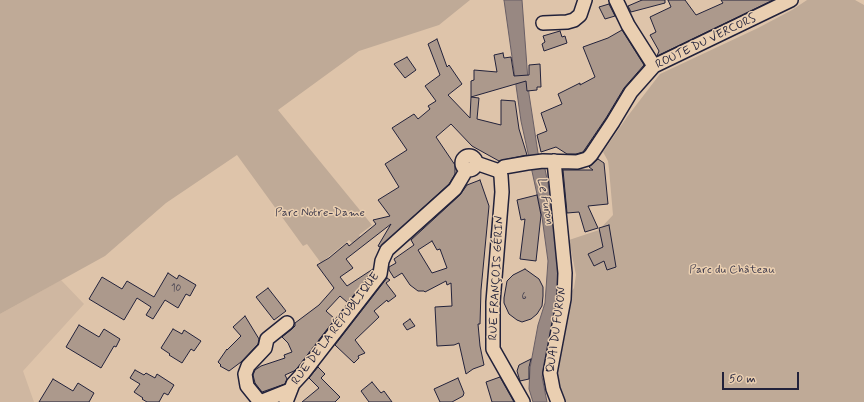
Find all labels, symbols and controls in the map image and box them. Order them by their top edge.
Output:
street label: ROUTE DU VERCORS [653,11,759,73]
water label: Le Furon [532,176,558,226]
park label: Parc Notre-Dame [275,206,365,220]
street label: RUE FRANÇOIS GÉRIN [487,215,507,341]
park label: Parc du Château [689,263,775,277]
street label: RUE DE LA RÉPUBLIQUE [289,270,383,388]
house number: 10 [171,283,181,295]
street label: QUAI DU FURON [544,286,570,374]
house number: 6 [521,291,527,303]
scale bar [724,364,801,390]
text: 50 m [729,371,756,387]

